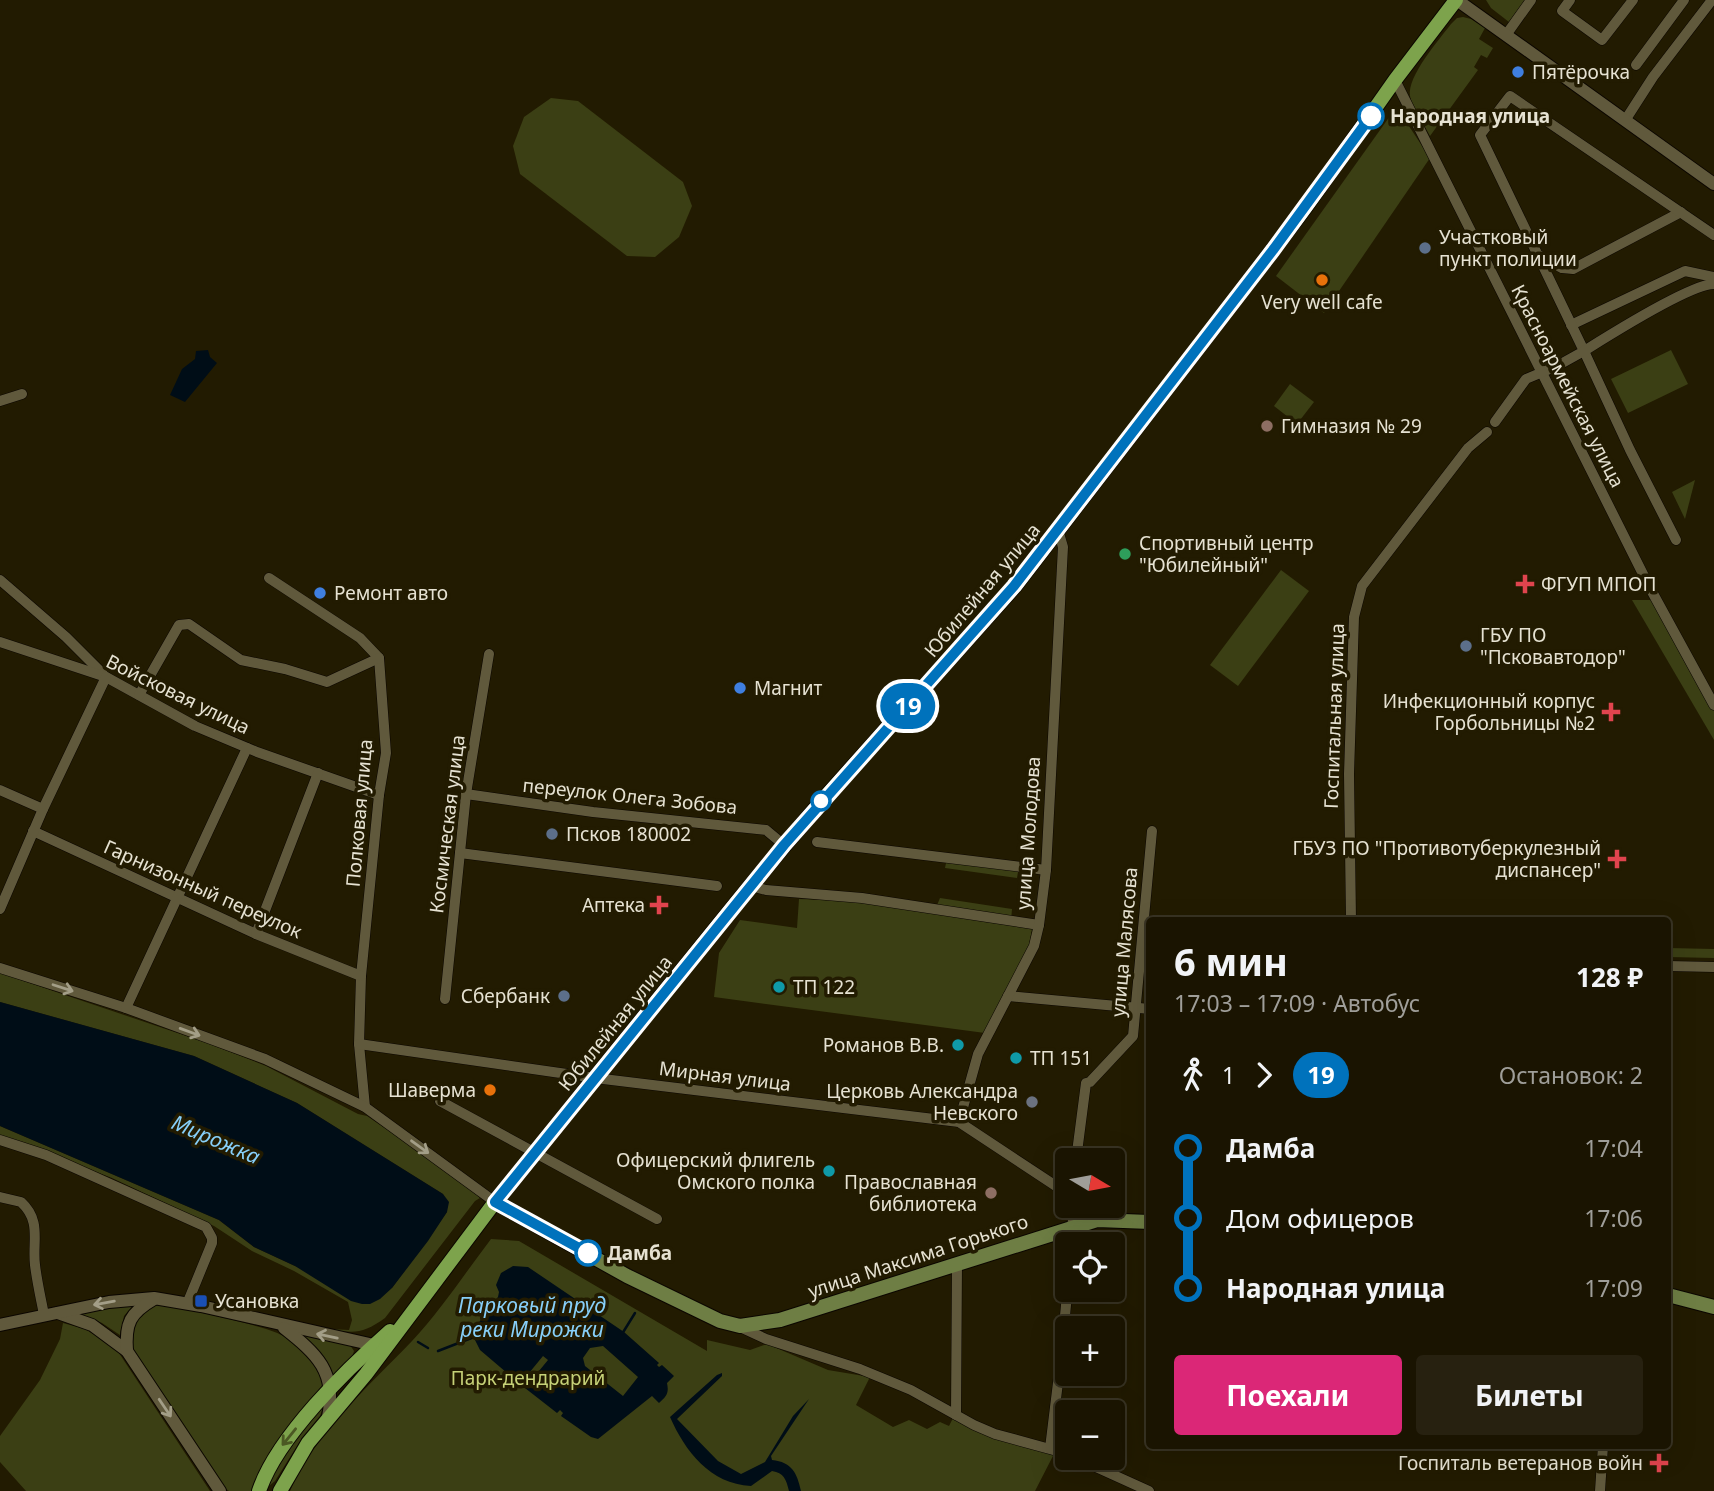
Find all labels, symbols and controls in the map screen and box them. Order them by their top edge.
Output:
place label: Пятёрочка [1532,59,1630,85]
marker: Пятёрочка [1510,64,1526,80]
marker: Народная улица [1358,103,1384,129]
place label: Народная улица [1390,103,1550,129]
place label: Участковый пункт полиции [1439,224,1577,272]
marker: Участковый пункт полиции [1417,240,1433,256]
marker: Very well cafe [1314,272,1330,288]
street label: Красноармейская улица [1505,280,1631,492]
place label: Very well cafe [1261,289,1383,315]
place label: Гимназия № 29 [1281,413,1422,439]
marker: Гимназия № 29 [1259,418,1275,434]
street label: Юбилейная улица [918,517,1046,663]
place label: Спортивный центр "Юбилейный" [1139,530,1314,578]
marker: Спортивный центр "Юбилейный" [1117,546,1133,562]
place label: ФГУП МПОП [1541,571,1656,597]
marker: ФГУП МПОП [1515,574,1535,594]
place label: Ремонт авто [334,580,448,606]
marker: Ремонт авто [312,585,328,601]
place label: ГБУ ПО "Псковавтодор" [1480,622,1626,670]
street label: Госпитальная улица [1318,623,1350,809]
marker: ГБУ ПО "Псковавтодор" [1458,638,1474,654]
street label: Войсковая улица [102,648,254,740]
place label: Магнит [754,675,823,701]
marker: Магнит [732,680,748,696]
line badge: 19 [876,683,940,729]
place label: Инфекционный корпус Горбольницы №2 [1383,688,1595,736]
text: 19 [894,689,922,722]
marker: Инфекционный корпус Горбольницы №2 [1601,702,1621,722]
street label: Космическая улица [423,733,471,915]
street label: Полковая улица [340,738,378,888]
street label: улица Молодова [1010,755,1046,911]
street label: переулок Олега Зобова [521,772,739,820]
unlabelled marker [811,791,831,811]
place label: Псков 180002 [566,821,691,847]
marker: Псков 180002 [544,826,560,842]
street label: Гарнизонный переулок [100,834,306,944]
place label: ГБУЗ ПО "Противотуберкулезный диспансер" [1292,835,1601,883]
marker: ГБУЗ ПО "Противотуберкулезный диспансер" [1607,849,1627,869]
street label: улица Малясова [1104,866,1144,1018]
place label: Аптека [582,892,645,918]
marker: Аптека [651,897,667,913]
text: 6 мин [1174,935,1288,987]
street label: Юбилейная улица [552,950,678,1096]
text: 128 ₽ [1576,959,1643,995]
place label: ТП 122 [793,974,855,1000]
marker: ТП 122 [771,979,787,995]
one-way arrow [52,983,74,996]
place label: Сбербанк [461,983,550,1009]
text: 17:03 – 17:09 · Автобус [1174,987,1420,1019]
marker: Сбербанк [556,988,572,1004]
one-way arrow [178,1027,200,1039]
place label: Романов В.В. [823,1032,944,1058]
marker: Романов В.В. [950,1037,966,1053]
place label: ТП 151 [1030,1045,1092,1071]
marker: ТП 151 [1008,1050,1024,1066]
street label: Мирная улица [658,1055,792,1097]
icon: walk [1174,1056,1212,1094]
icon: forward [1245,1056,1283,1094]
text: 19 [1307,1058,1335,1091]
text: 1 [1222,1059,1235,1091]
text: Остановок: 2 [1499,1059,1643,1091]
place label: Шаверма [388,1077,476,1103]
place label: Церковь Александра Невского [826,1078,1018,1126]
marker: Шаверма [482,1082,498,1098]
marker: Церковь Александра Невского [1024,1094,1040,1110]
water label: Мирожка [168,1108,265,1170]
text: Дамба [1226,1130,1315,1166]
text: 17:04 [1584,1132,1643,1164]
one-way arrow [410,1140,429,1154]
place label: Офицерский флигель Омского полка [616,1147,815,1195]
north arrow [1055,1148,1125,1218]
map controls [1055,1148,1125,1470]
marker: Офицерский флигель Омского полка [821,1163,837,1179]
place label: Православная библиотека [844,1169,977,1217]
marker: Православная библиотека [983,1185,999,1201]
text: Дом офицеров [1226,1200,1414,1236]
text: 17:06 [1584,1202,1643,1234]
street label: улица Максима Горького [805,1208,1031,1304]
button: locate [1055,1232,1125,1302]
marker: Дамба [575,1240,601,1266]
place label: Дамба [607,1240,672,1266]
text: Народная улица [1226,1270,1445,1306]
text: 17:09 [1584,1272,1643,1304]
place label: Усановка [215,1288,299,1314]
water label: Парковый пруд реки Мирожки [458,1291,606,1343]
marker: Усановка [193,1293,209,1309]
one-way arrow [94,1297,116,1310]
button: + [1055,1316,1125,1386]
one-way arrow [316,1328,339,1342]
button: Поехали [1174,1355,1402,1435]
button: Билеты [1416,1355,1643,1435]
park label: Парк-дендрарий [451,1365,605,1391]
one-way arrow [158,1397,172,1417]
button: − [1055,1400,1125,1470]
one-way arrow [281,1427,297,1445]
place label: Госпиталь ветеранов войн [1398,1450,1643,1476]
marker: Госпиталь ветеранов войн [1649,1453,1669,1473]

